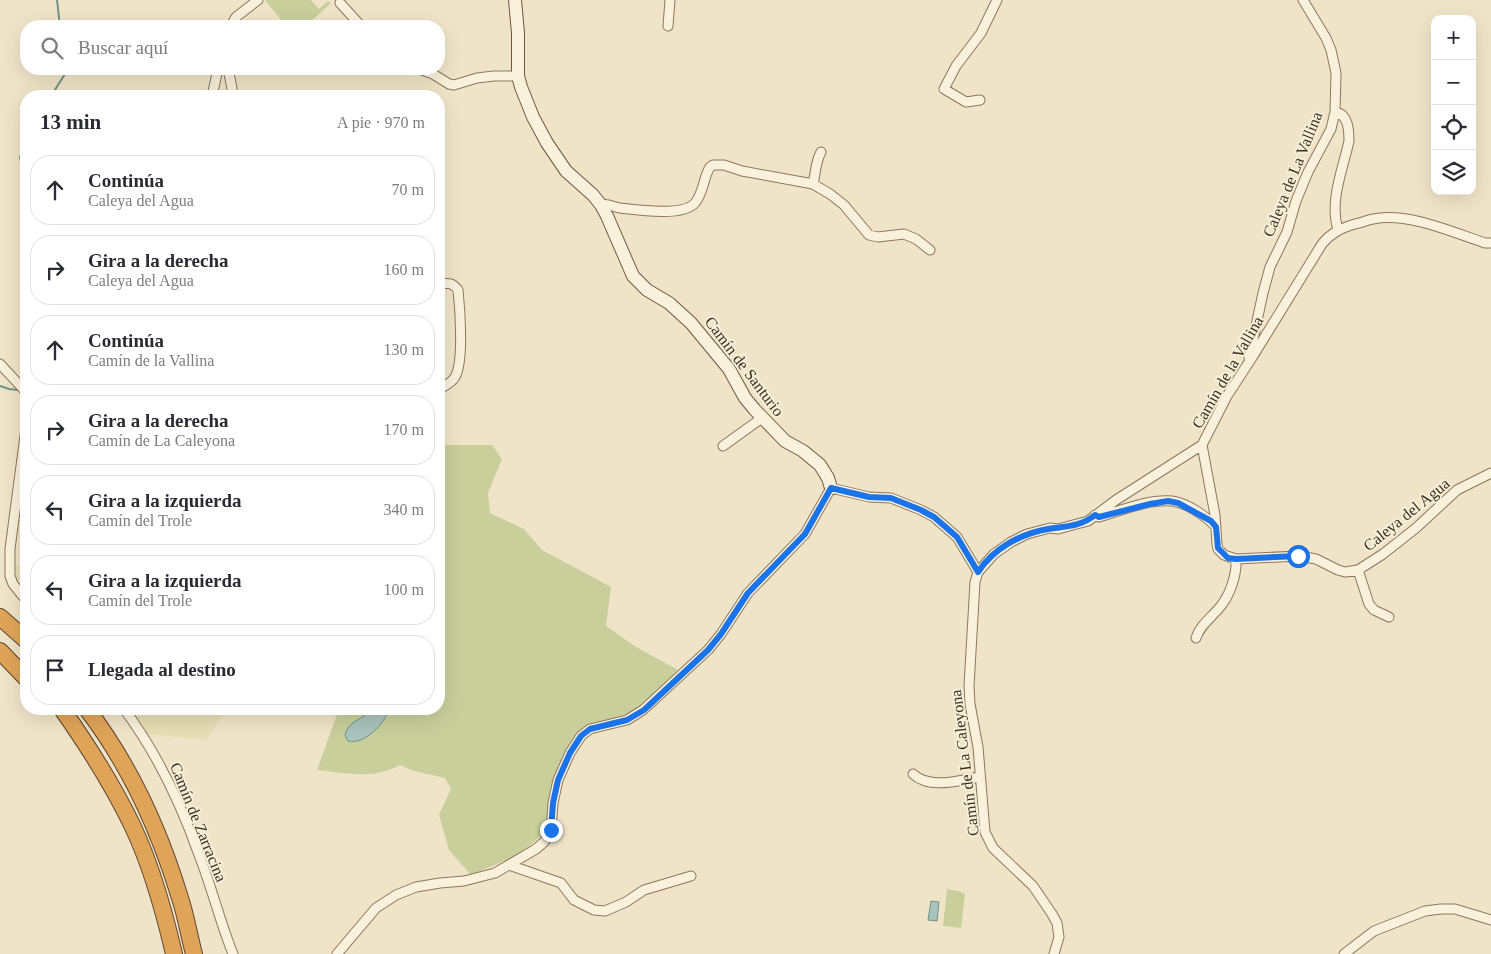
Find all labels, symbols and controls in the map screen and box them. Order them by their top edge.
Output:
map controls [1431,15,1476,195]
button: + [1431,15,1476,60]
search box [20,20,445,75]
icon: search [38,34,66,62]
text: Buscar aquí [78,37,168,58]
button: − [1431,60,1476,105]
button: locate [1431,105,1476,150]
street label: Caleya de La Vallina [1260,109,1326,240]
text: 13 min [40,110,101,134]
text: A pie · 970 m [337,114,425,131]
button: layers [1431,150,1476,195]
text: Continúa [88,170,164,191]
icon: ahead [41,176,69,204]
text: 70 m [392,181,424,198]
text: Caleya del Agua [88,192,194,209]
text: Gira a la derecha [88,250,229,271]
icon: right [41,256,69,284]
text: 160 m [384,261,424,278]
text: Caleya del Agua [88,272,194,289]
street label: Camín de Santurio [702,313,787,419]
street label: Camín de la Vallina [1188,313,1266,431]
text: Continúa [88,330,164,351]
icon: ahead [41,336,69,364]
text: 130 m [384,341,424,358]
text: Camín de la Vallina [88,352,214,369]
text: Gira a la derecha [88,410,229,431]
icon: right [41,416,69,444]
text: 170 m [384,421,424,438]
text: Camín de La Caleyona [88,432,235,449]
street label: Caleya del Agua [1360,475,1453,555]
text: Gira a la izquierda [88,490,242,511]
icon: left [41,496,69,524]
text: 340 m [384,501,424,518]
text: Camín del Trole [88,512,192,529]
route start [1287,545,1310,568]
text: Gira a la izquierda [88,570,242,591]
icon: left [41,576,69,604]
text: 100 m [384,581,424,598]
text: Camín del Trole [88,592,192,609]
icon: arrive [41,656,69,684]
text: Llegada al destino [88,659,236,680]
street label: Camín de La Caleyona [947,689,983,837]
street label: Camín de Zarracina [167,760,230,884]
route end [540,819,563,842]

